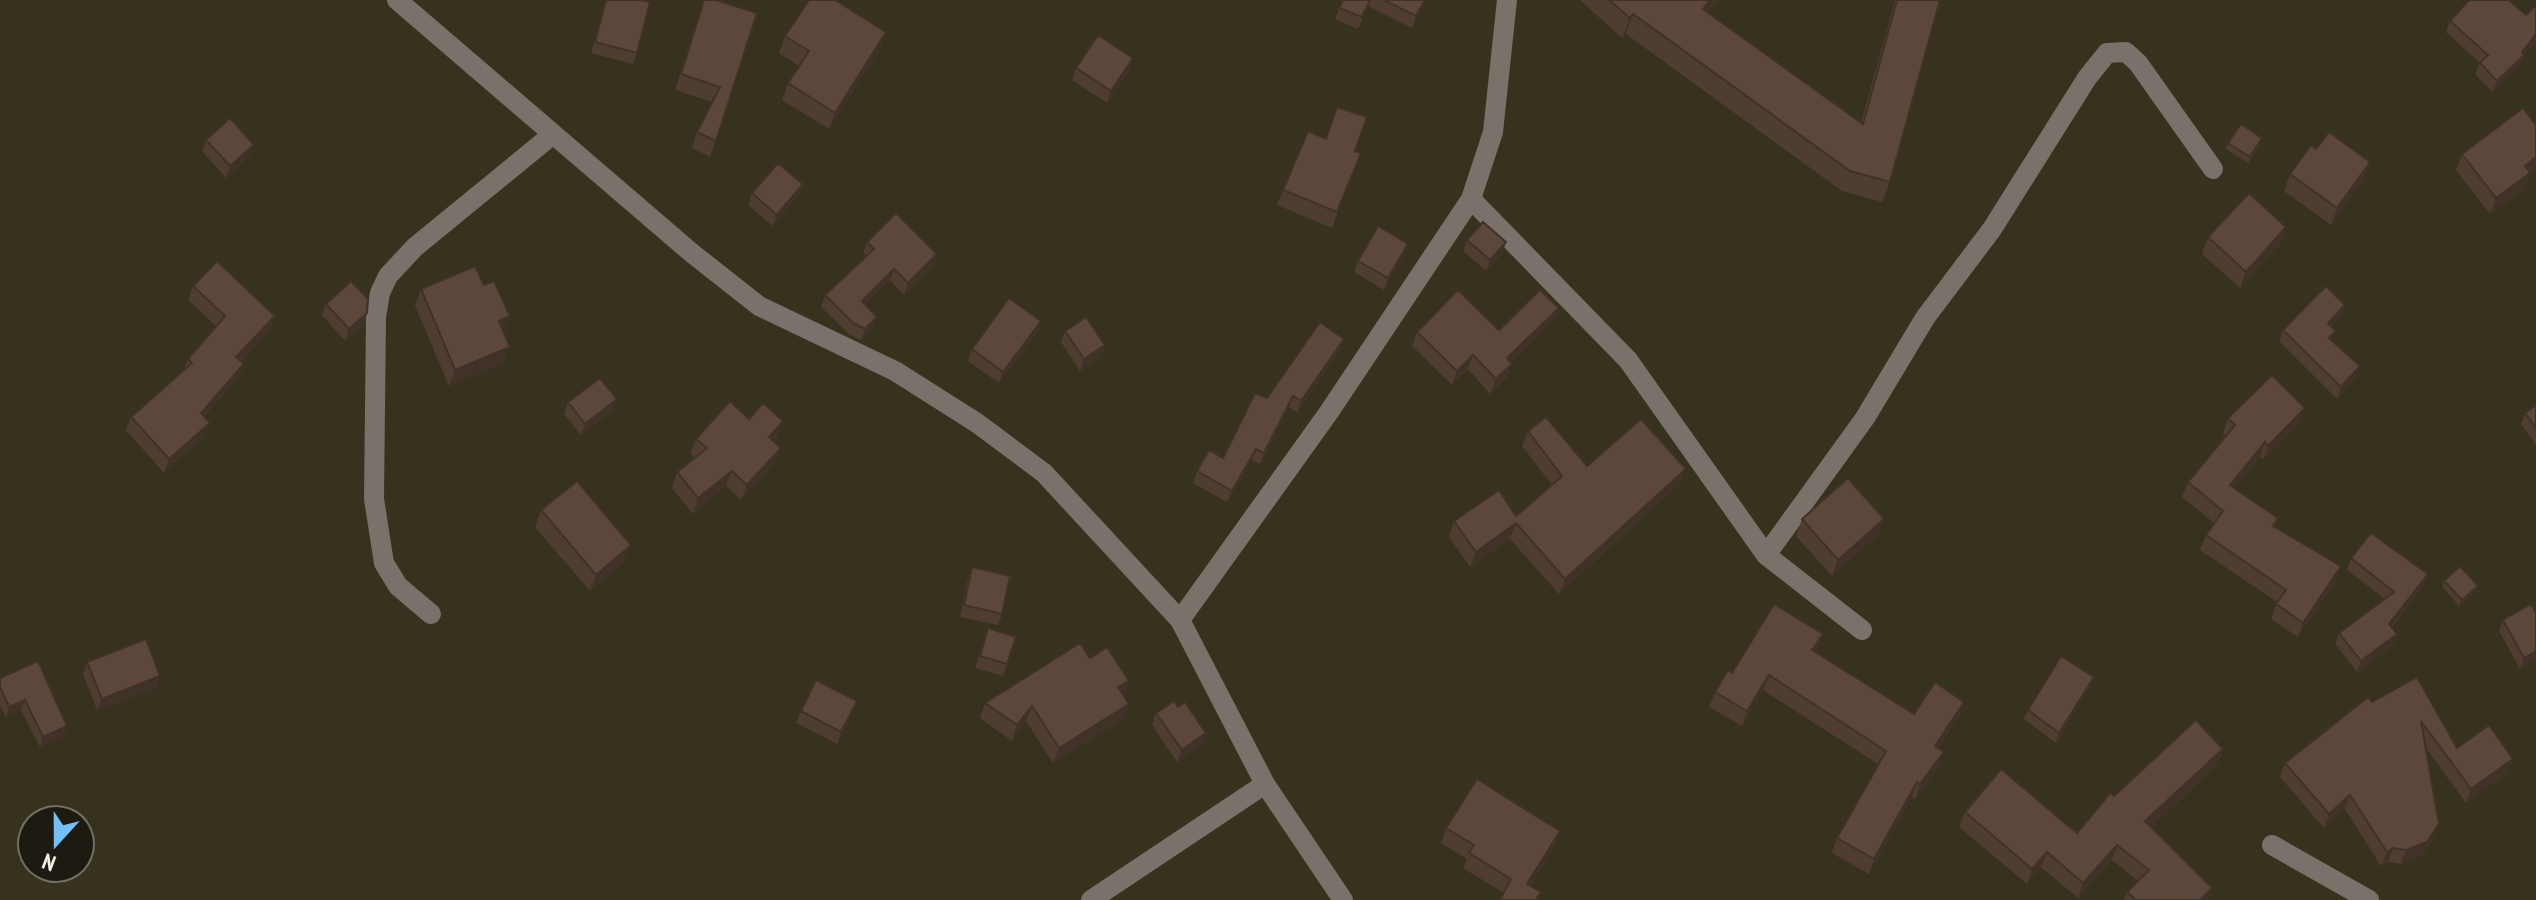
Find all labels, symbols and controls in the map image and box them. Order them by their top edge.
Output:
north arrow [16,804,96,884]
text: N [38,847,59,878]

